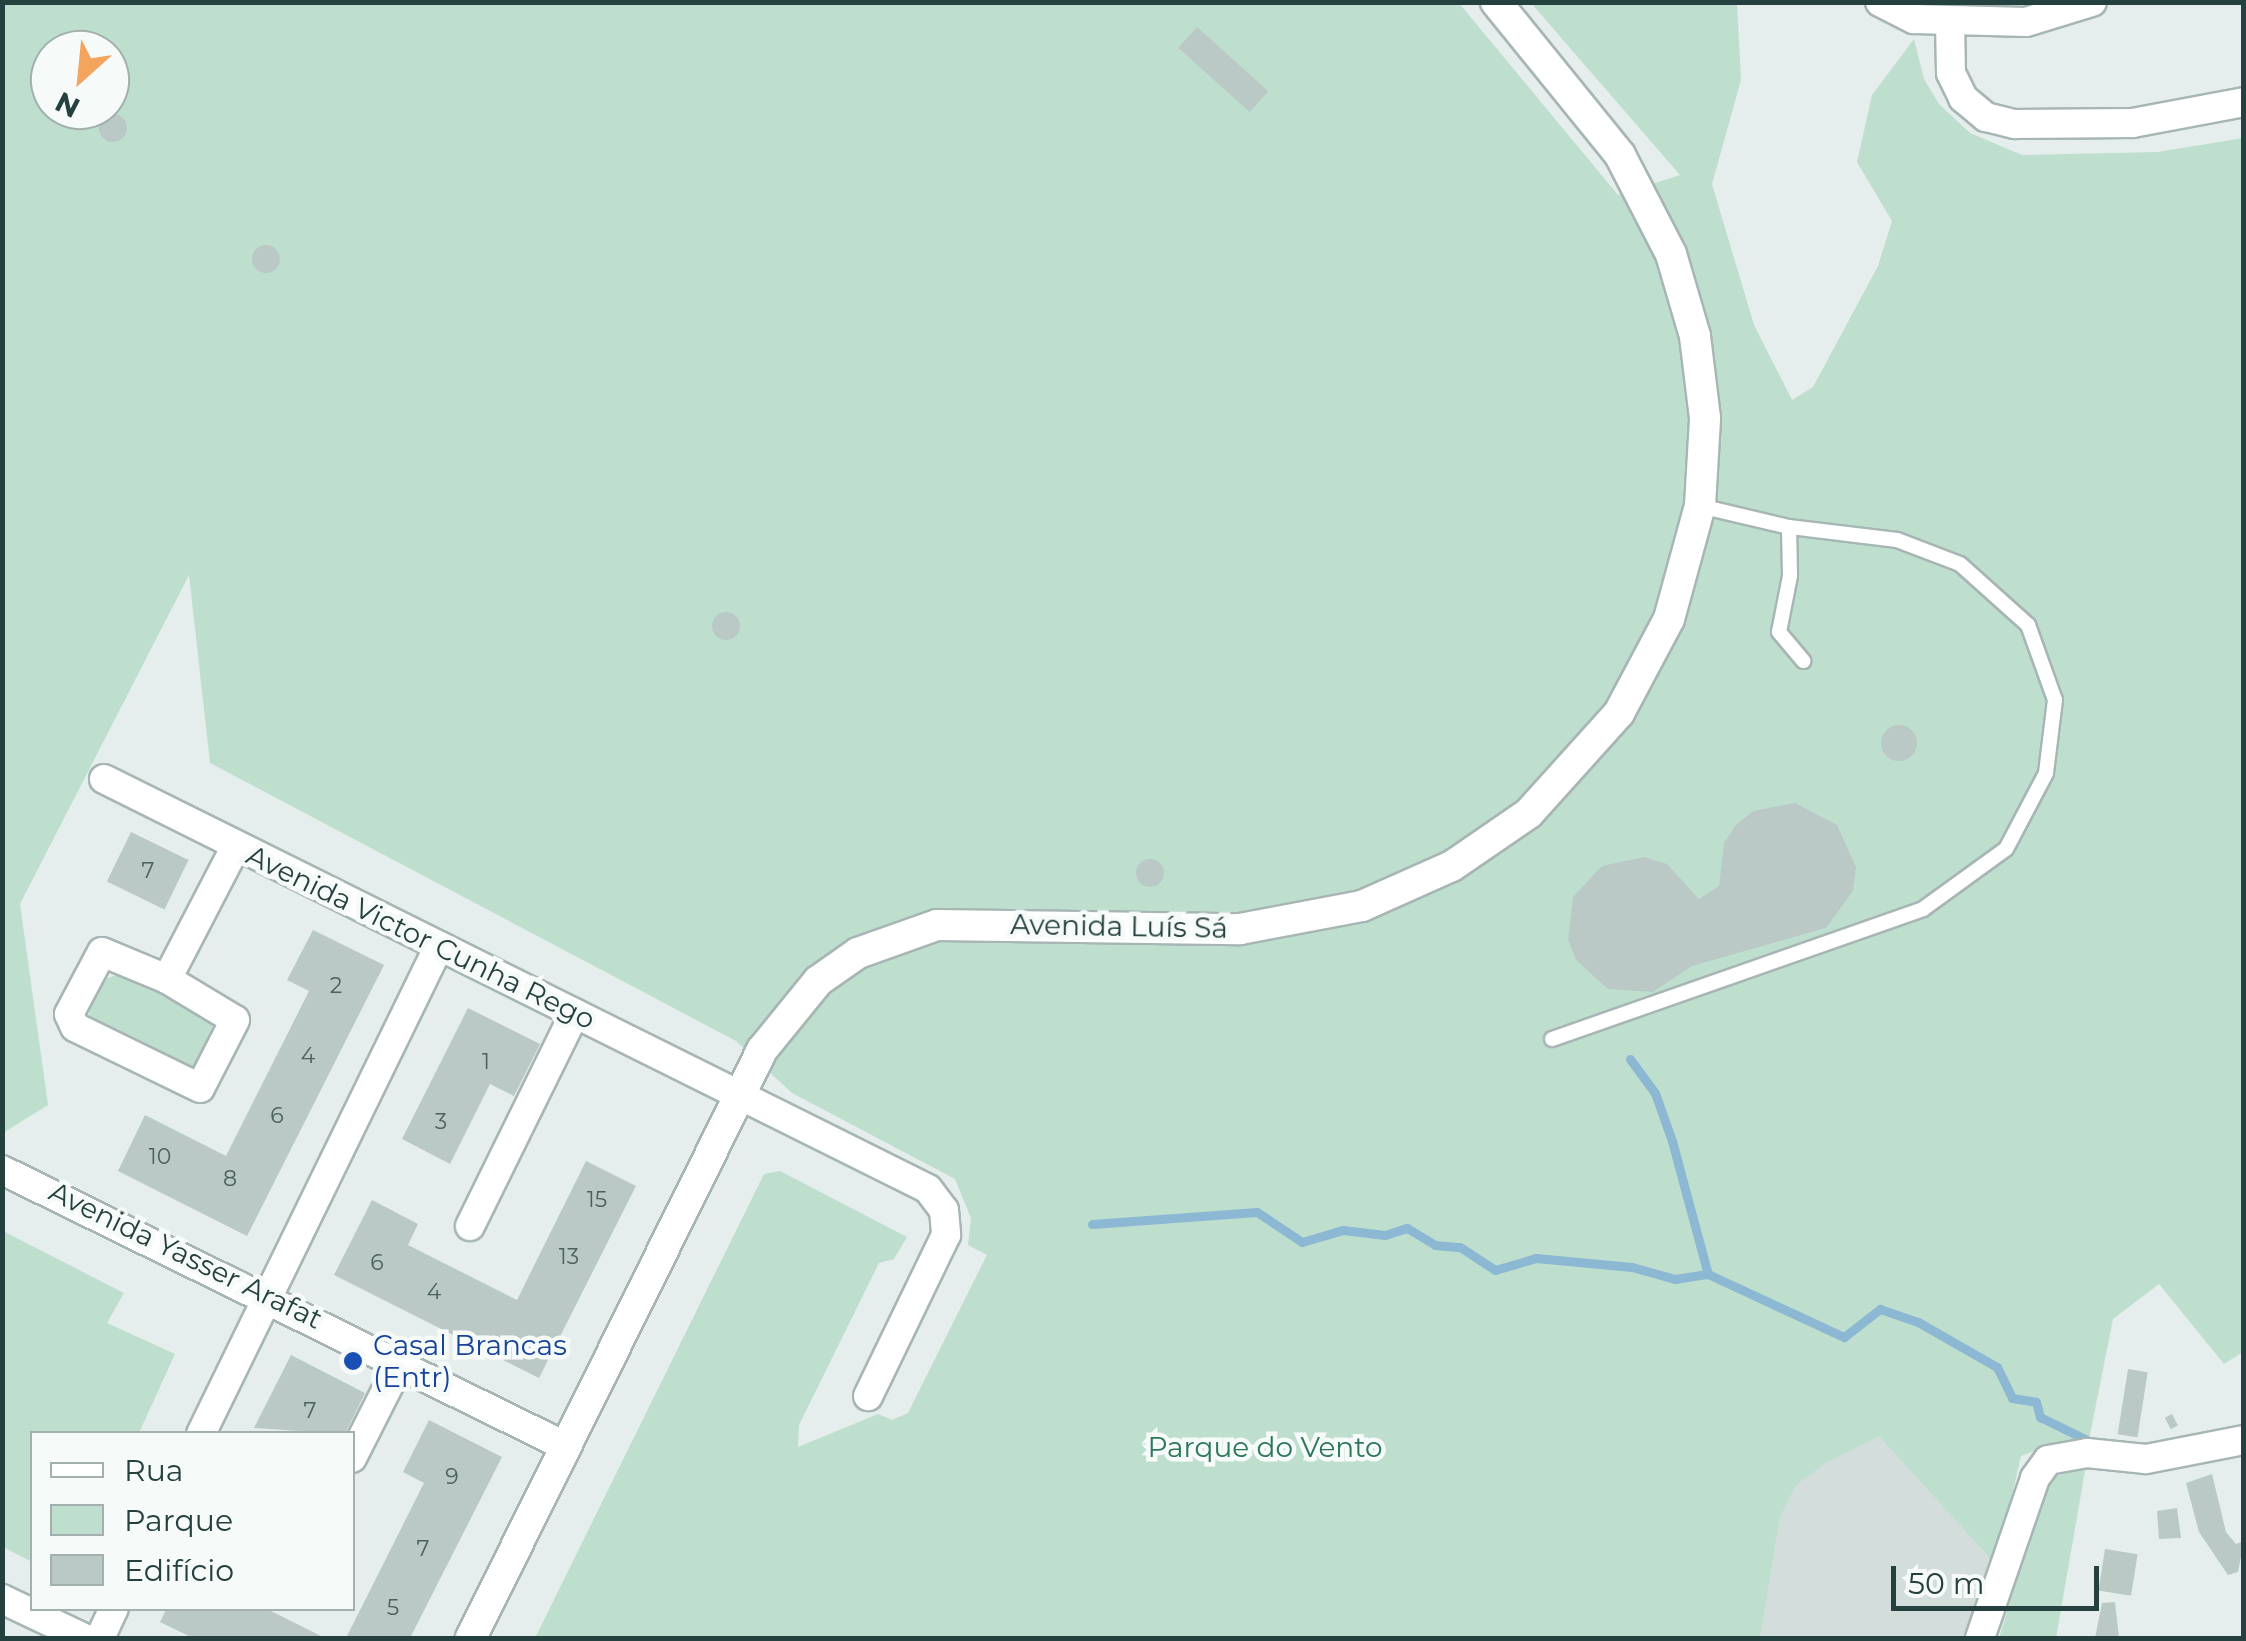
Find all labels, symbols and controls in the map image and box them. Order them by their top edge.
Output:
north arrow [30,30,130,130]
text: N [49,85,85,125]
street label: Avenida Victor Cunha Rego [241,838,601,1036]
house number: 7 [142,858,154,884]
street label: Avenida Luís Sá [1010,907,1228,945]
house number: 2 [330,973,342,999]
house number: 4 [301,1043,315,1069]
house number: 1 [482,1049,490,1075]
house number: 6 [270,1103,284,1129]
house number: 3 [435,1109,447,1135]
house number: 10 [149,1144,171,1170]
house number: 8 [223,1166,237,1192]
street label: Avenida Yasser Arafat [44,1174,328,1336]
house number: 15 [587,1187,607,1213]
house number: 13 [559,1244,579,1270]
house number: 6 [370,1250,384,1276]
house number: 4 [427,1279,441,1305]
place label: Casal Brancas (Entr) [373,1328,567,1394]
marker: Casal Brancas (Entr) [342,1350,364,1372]
house number: 7 [304,1398,316,1424]
park label: Parque do Vento [1147,1430,1383,1464]
legend [30,1431,355,1611]
text: Rua [124,1452,184,1489]
house number: 9 [445,1464,459,1490]
text: Parque [124,1502,233,1539]
house number: 7 [417,1536,429,1562]
scale bar [1896,1546,2104,1608]
text: Edifício [124,1552,234,1589]
text: 50 m [1908,1565,1985,1602]
house number: 5 [387,1595,399,1621]

